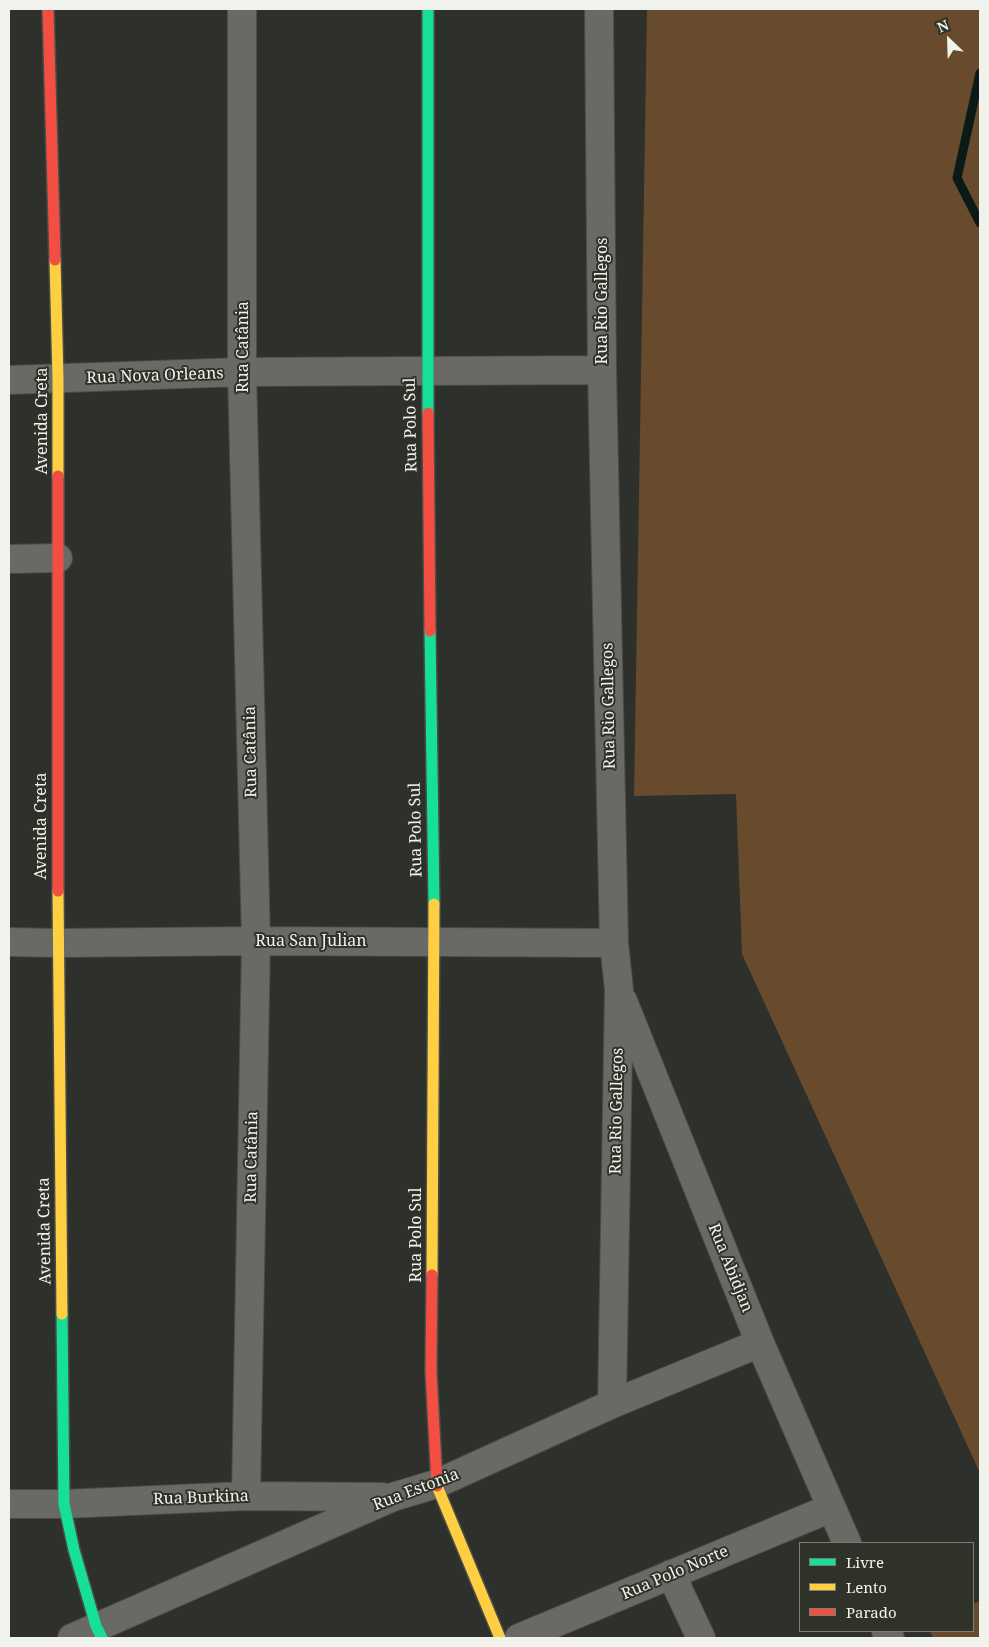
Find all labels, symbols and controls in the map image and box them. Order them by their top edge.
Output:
north arrow [924,15,974,65]
text: N [934,15,952,37]
street label: Rua Rio Gallegos [592,238,612,364]
street label: Rua Catânia [233,301,253,393]
street label: Rua Nova Orleans [86,364,224,388]
street label: Avenida Creta [32,367,52,475]
street label: Rua Polo Sul [401,377,421,473]
street label: Rua Rio Gallegos [598,642,620,770]
street label: Rua Catânia [241,706,261,798]
street label: Avenida Creta [31,772,51,880]
street label: Rua Polo Sul [406,782,426,878]
street label: Rua San Julian [255,931,367,951]
street label: Rua Rio Gallegos [606,1047,628,1175]
street label: Rua Catânia [242,1111,262,1203]
street label: Avenida Creta [34,1177,56,1285]
street label: Rua Polo Sul [406,1188,426,1282]
street label: Rua Abidjan [703,1221,757,1315]
street label: Rua Estonia [370,1465,462,1515]
street label: Rua Burkina [153,1487,249,1509]
street label: Rua Polo Norte [619,1542,731,1604]
legend [799,1542,974,1632]
text: Livre [846,1552,884,1572]
text: Lento [846,1577,887,1597]
text: Parado [846,1602,897,1622]

